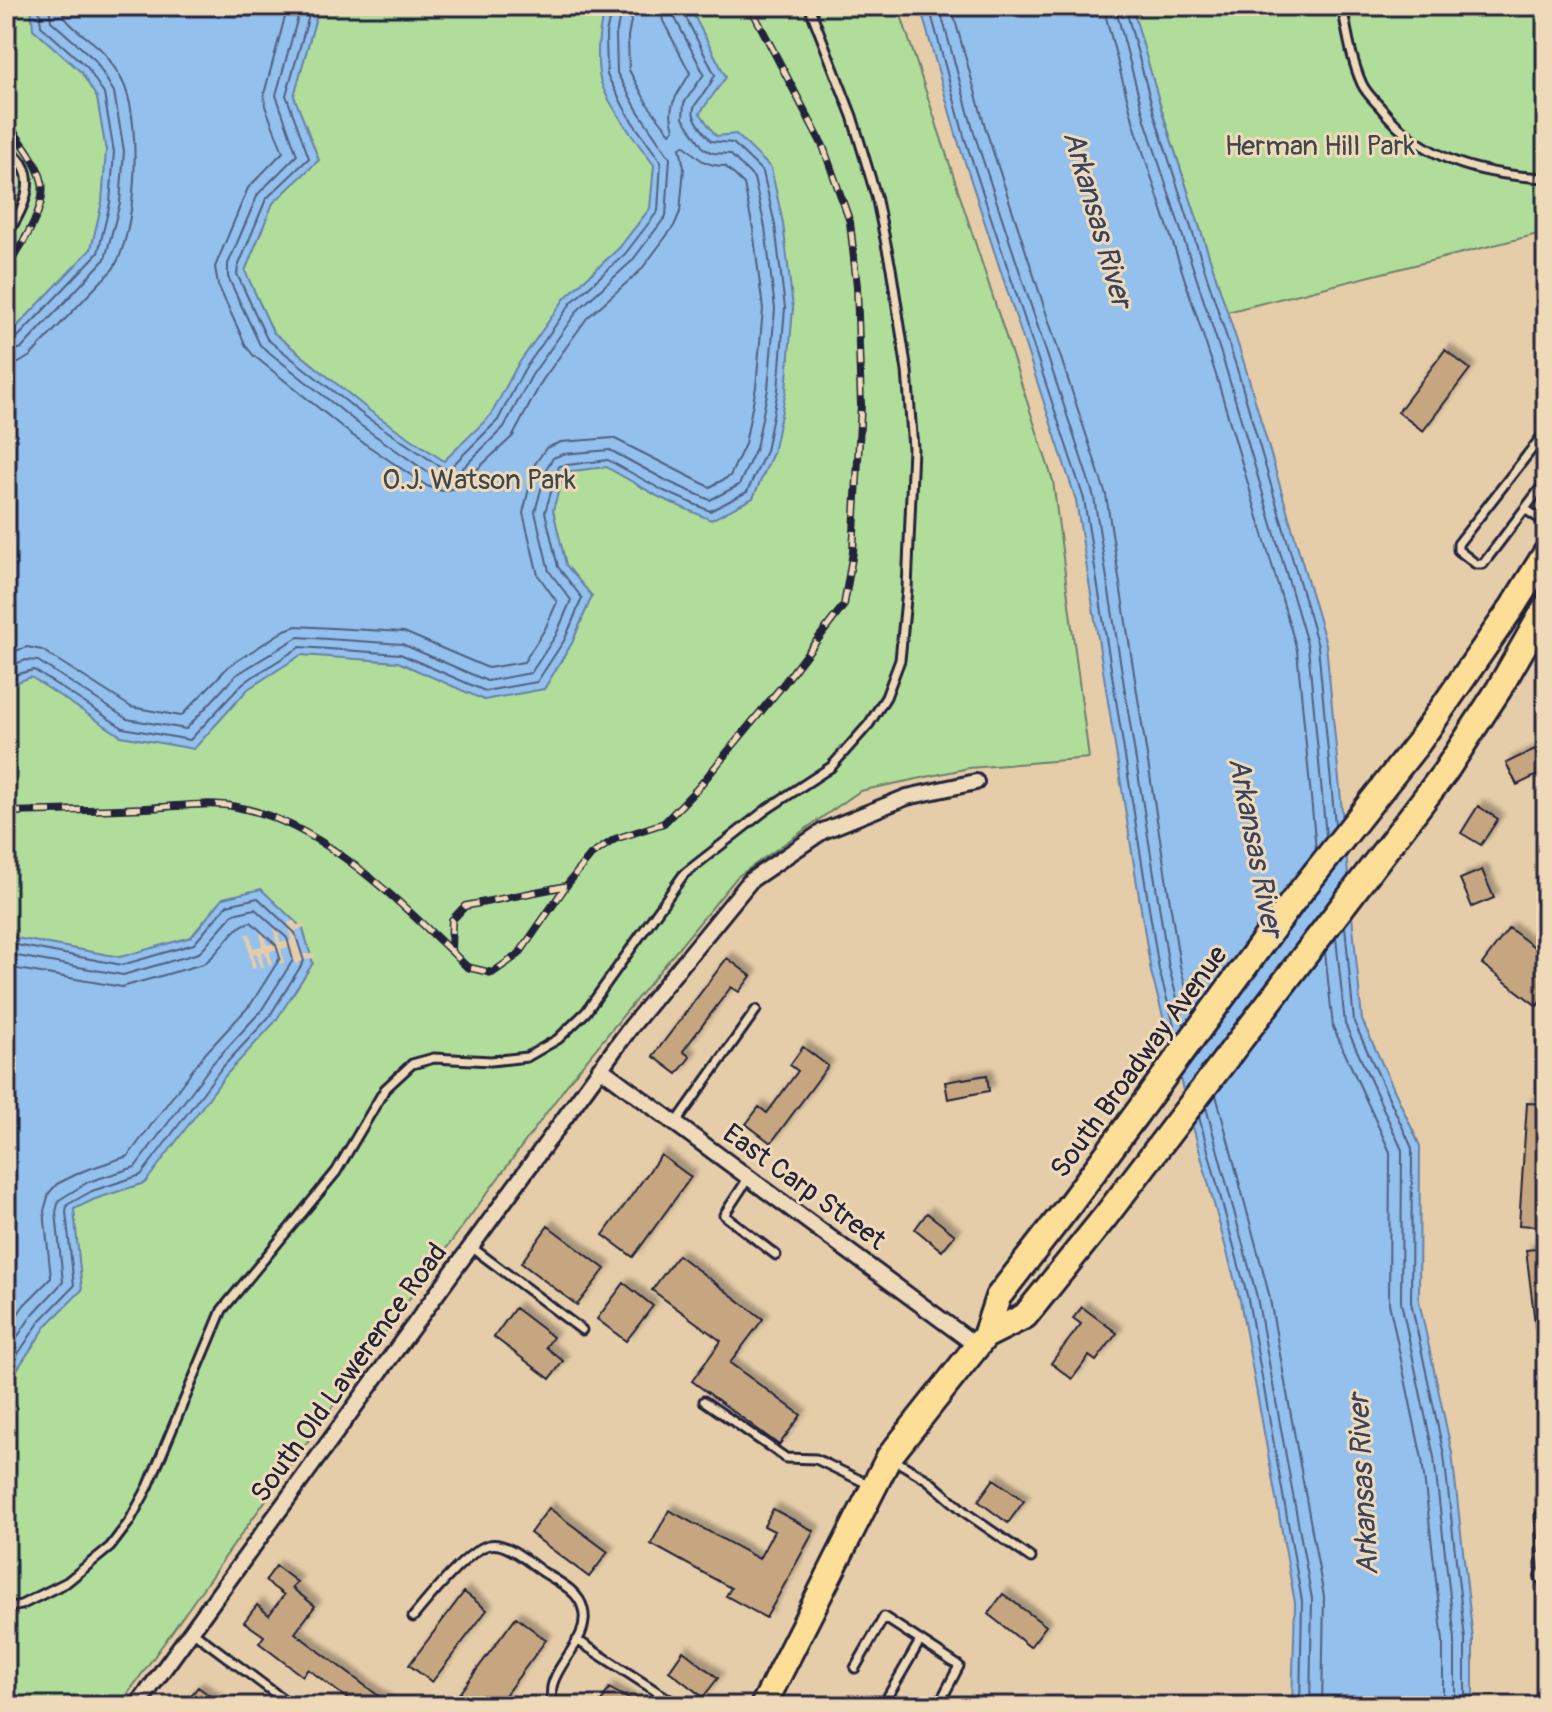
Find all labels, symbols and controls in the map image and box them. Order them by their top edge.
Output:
water label: Arkansas River [1055,127,1141,315]
park label: Herman Hill Park [1225,129,1416,164]
park label: O.J. Watson Park [382,463,576,498]
water label: Arkansas River [1220,754,1292,943]
street label: South Broadway Avenue [1043,939,1235,1185]
street label: East Carp Street [716,1116,893,1259]
street label: South Old Lawerence Road [243,1236,455,1510]
water label: Arkansas River [1340,1390,1387,1577]

